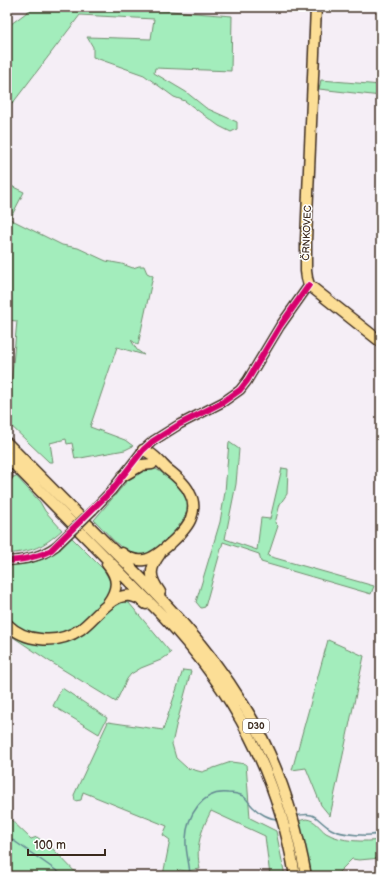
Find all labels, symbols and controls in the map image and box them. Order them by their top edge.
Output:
street label: ČRNKOVEC [300,205,314,261]
road number: D30 [243,719,269,733]
scale bar [28,831,105,857]
text: 100 m [34,838,66,853]

